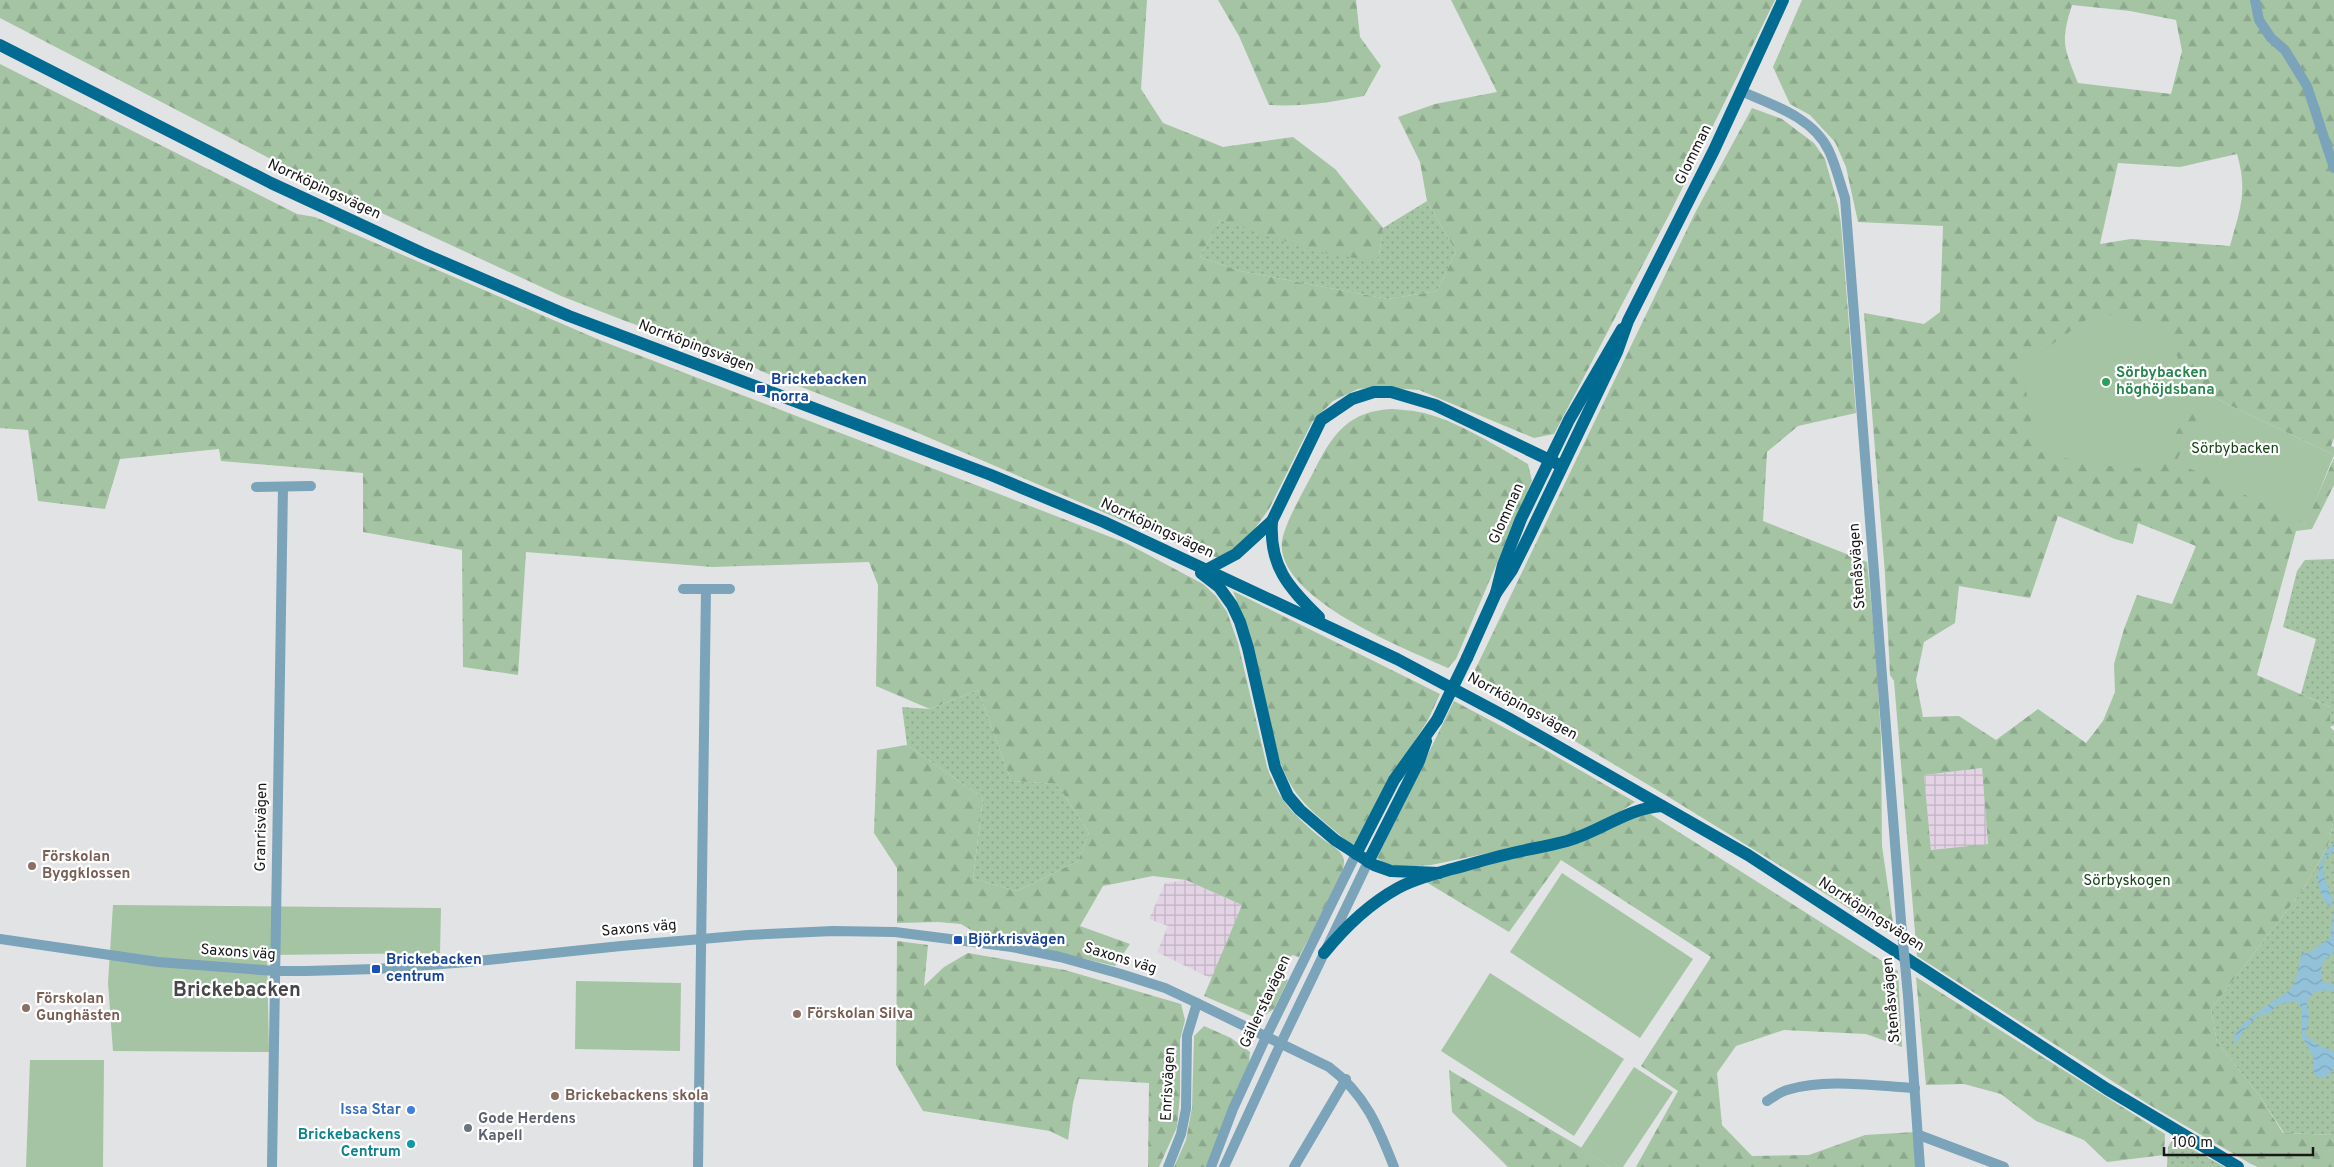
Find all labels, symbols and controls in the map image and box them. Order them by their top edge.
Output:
street label: Glomman [1671,122,1717,188]
street label: Norrköpingsvägen [264,155,384,225]
street label: Norrköpingsvägen [635,316,757,378]
place label: Sörbybacken höghöjdsbana [2116,364,2215,400]
place label: Brickebacken norra [771,371,867,407]
marker: Sörbybacken höghöjdsbana [2100,376,2112,388]
marker: Brickebacken norra [755,383,767,395]
park label: Sörbybacken [2191,440,2279,459]
street label: Glomman [1485,481,1529,547]
street label: Norrköpingsvägen [1097,494,1217,564]
street label: Stenåsvägen [1846,522,1870,610]
street label: Norrköpingsvägen [1464,669,1580,745]
street label: Granrisvägen [252,782,272,872]
place label: Förskolan Byggklossen [42,848,130,884]
marker: Förskolan Byggklossen [26,860,38,872]
park label: Sörbyskogen [2083,872,2171,891]
street label: Norrköpingsvägen [1814,874,1928,956]
street label: Saxons väg [601,916,677,942]
place label: Björkrisvägen [968,931,1065,950]
marker: Björkrisvägen [952,934,964,946]
street label: Saxons väg [1081,939,1159,979]
street label: Saxons väg [200,941,276,965]
place label: Brickebacken centrum [386,951,482,987]
street label: Gällerstavägen [1236,952,1296,1052]
street label: Stenåsvägen [1879,956,1905,1044]
marker: Brickebacken centrum [370,963,382,975]
district label: Brickebacken [173,978,301,1004]
place label: Förskolan Gunghästen [36,990,120,1026]
marker: Förskolan Gunghästen [20,1002,32,1014]
place label: Förskolan Silva [807,1005,913,1024]
marker: Förskolan Silva [791,1008,803,1020]
street label: Enrisvägen [1158,1046,1180,1122]
place label: Brickebackens skola [565,1087,709,1106]
marker: Brickebackens skola [549,1090,561,1102]
place label: Issa Star [340,1101,402,1120]
marker: Issa Star [405,1104,417,1116]
place label: Gode Herdens Kapell [478,1110,576,1146]
marker: Gode Herdens Kapell [462,1122,474,1134]
scale bar [2164,1124,2313,1156]
place label: Brickebackens Centrum [298,1126,401,1162]
text: 100 m [2172,1134,2213,1153]
marker: Brickebackens Centrum [405,1138,417,1150]

